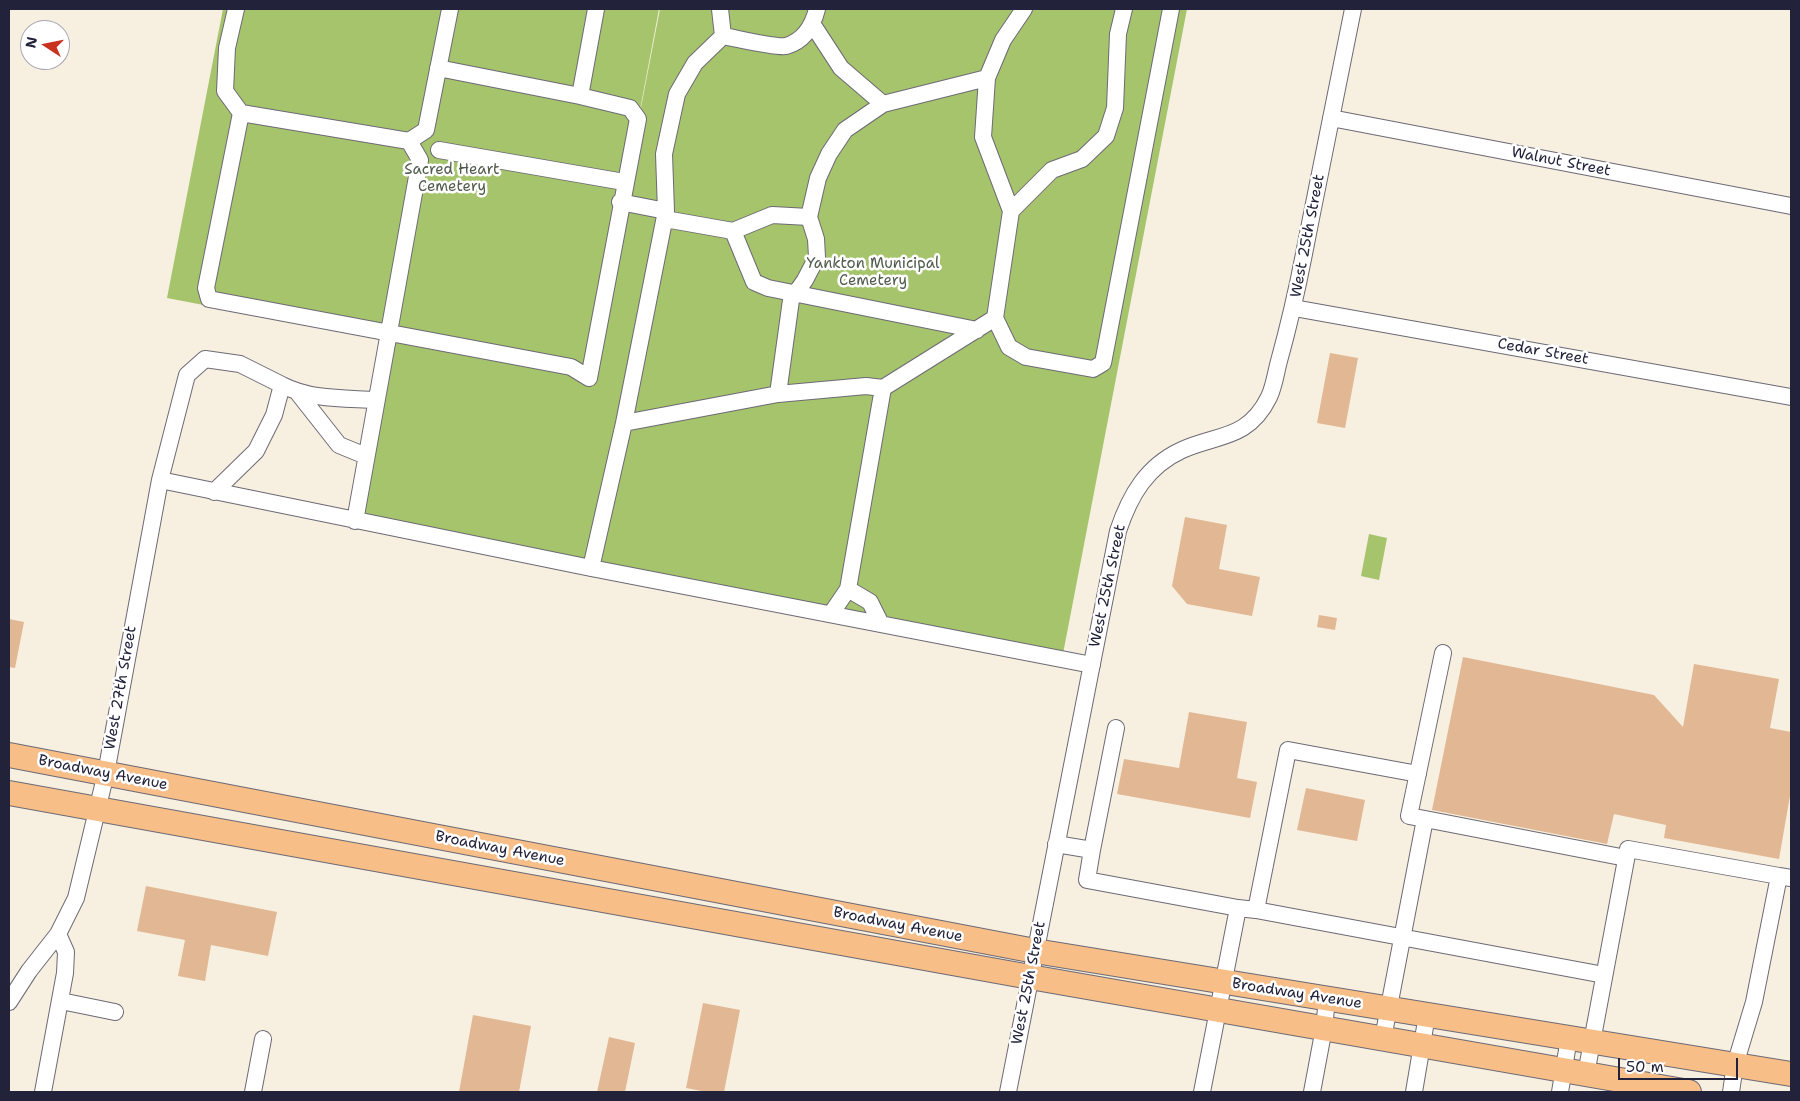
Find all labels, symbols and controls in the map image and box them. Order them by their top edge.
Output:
north arrow [20,20,70,70]
text: N [21,35,41,49]
street label: Walnut Street [1510,144,1612,180]
park label: Sacred Heart Cemetery [404,161,500,196]
street label: West 25th Street [1287,173,1329,299]
park label: Yankton Municipal Cemetery [806,255,940,290]
street label: Cedar Street [1496,335,1590,369]
street label: West 25th Street [1086,523,1130,649]
street label: West 27th Street [101,625,141,751]
street label: Broadway Avenue [37,752,169,794]
street label: Broadway Avenue [434,828,566,870]
street label: Broadway Avenue [832,904,964,946]
street label: West 25th Street [1008,920,1050,1046]
street label: Broadway Avenue [1231,975,1363,1013]
scale bar [1620,1048,1740,1080]
text: 50 m [1626,1057,1664,1077]

